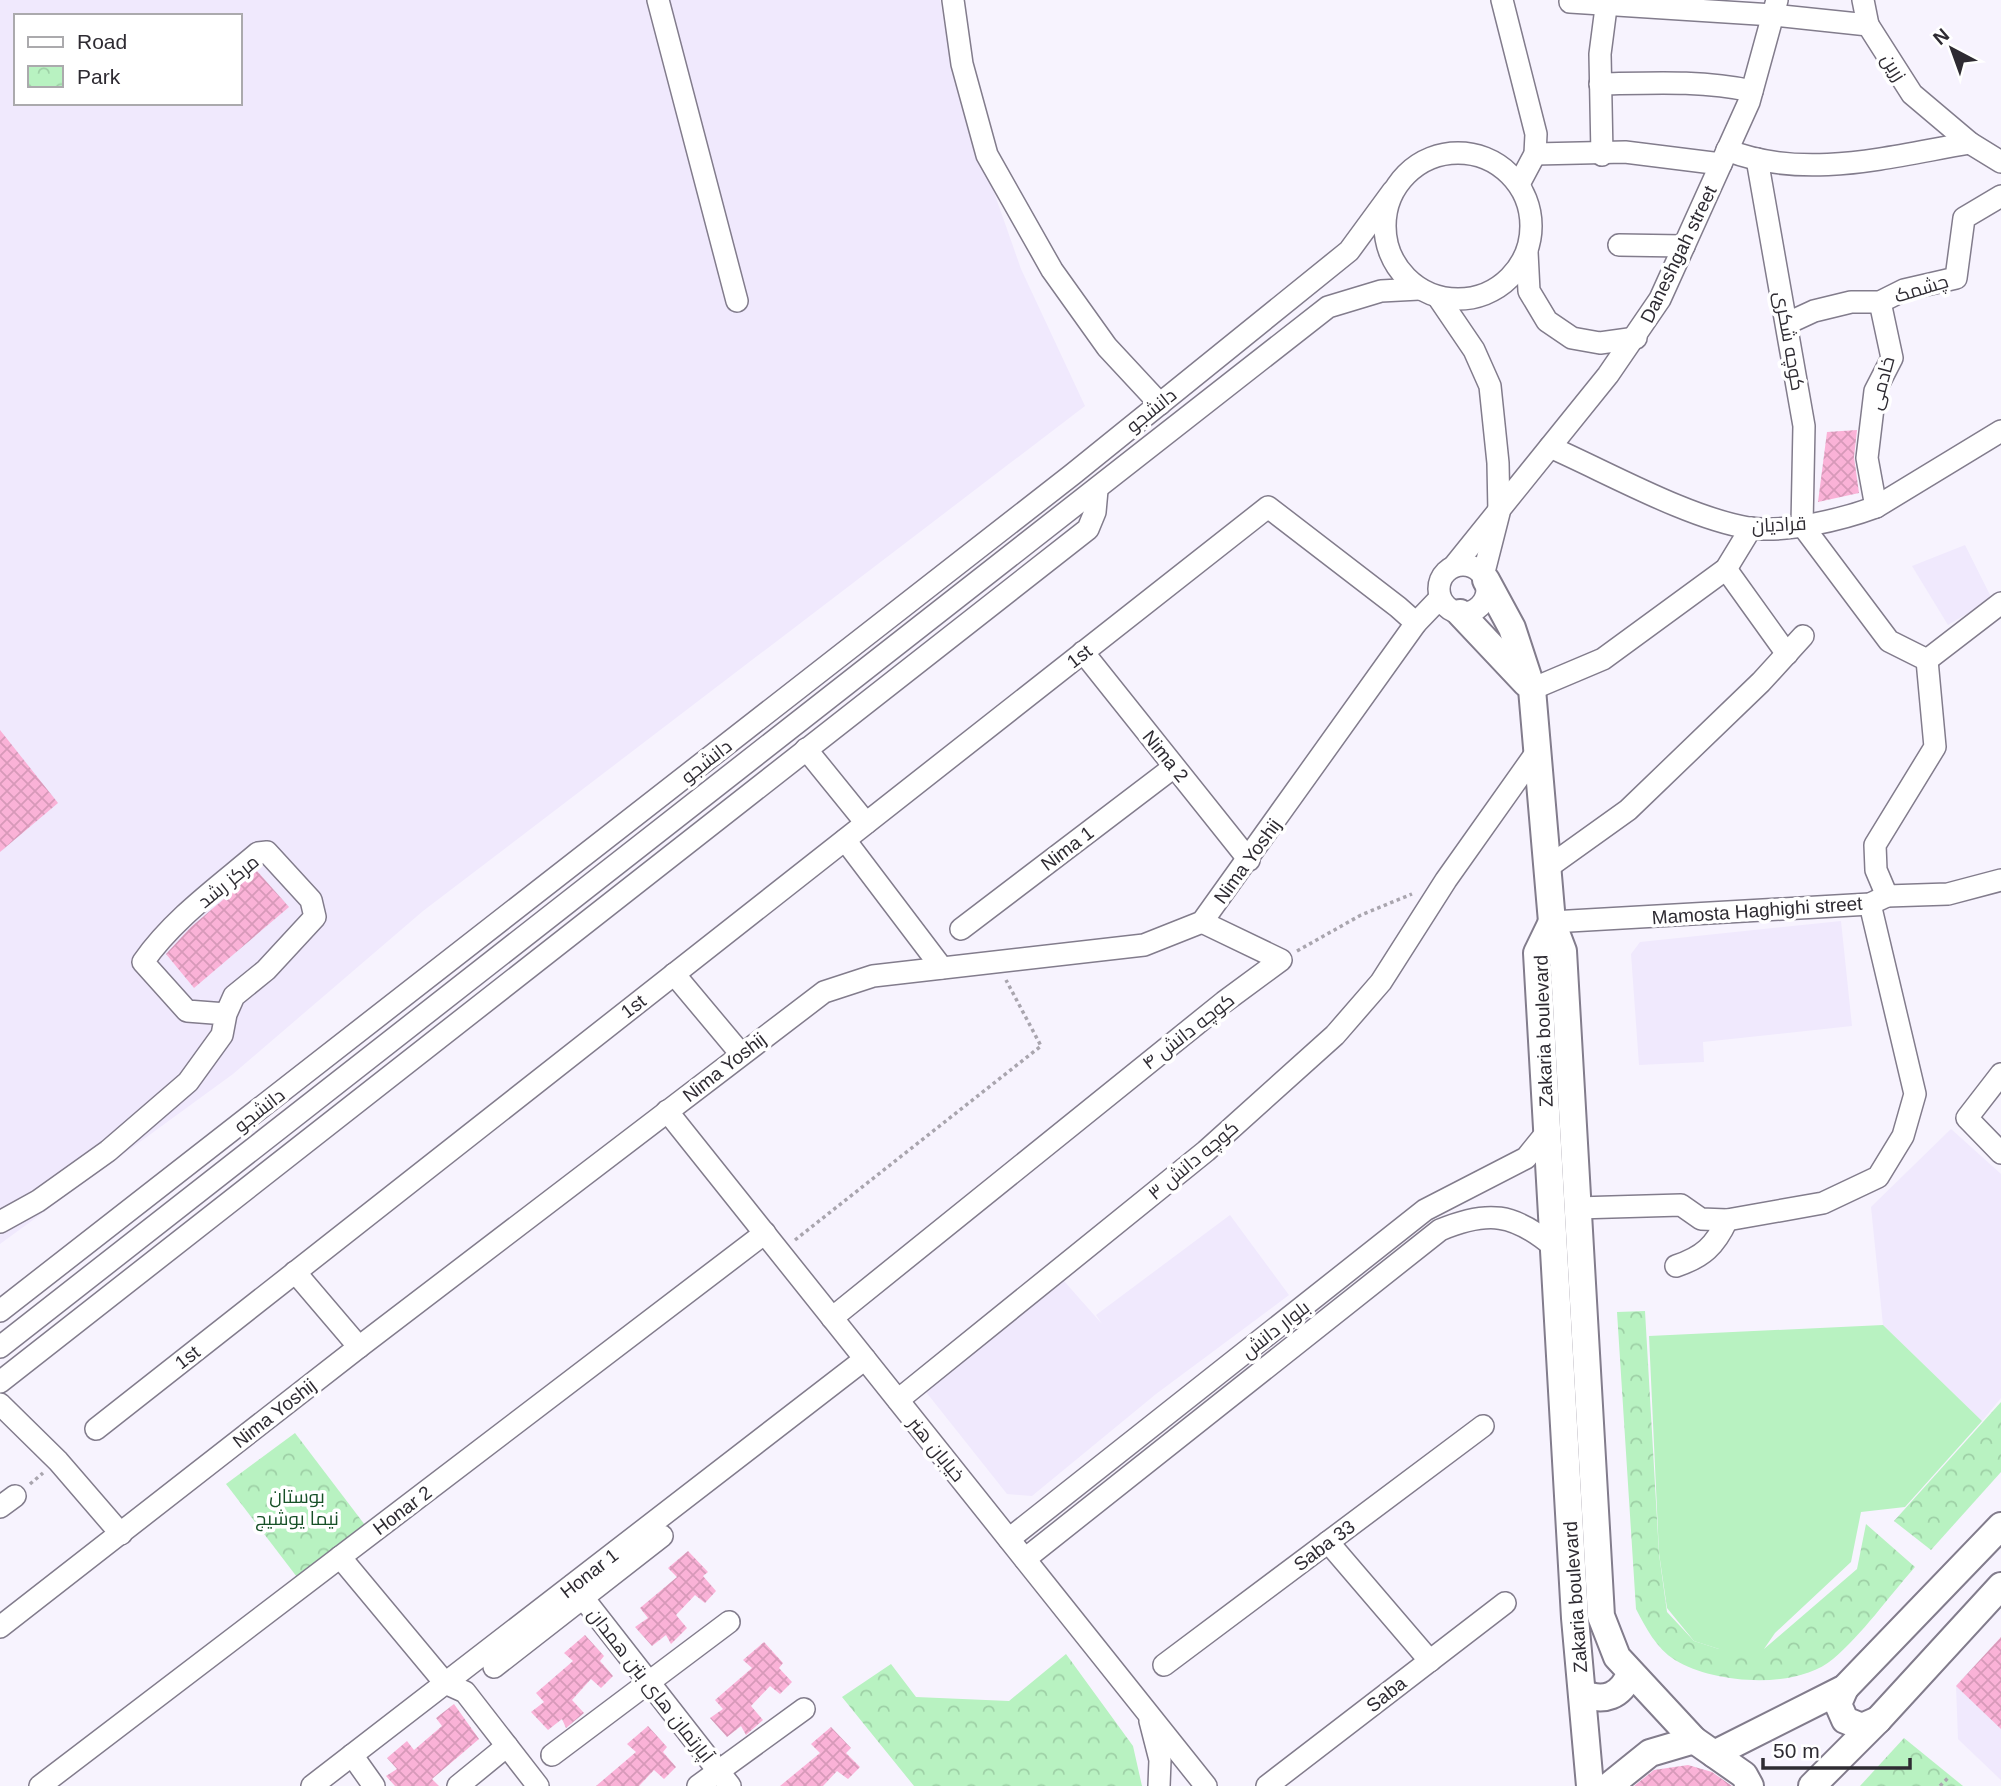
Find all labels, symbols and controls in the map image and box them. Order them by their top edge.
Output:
legend [14,14,242,105]
north arrow [1917,14,1987,84]
text: N [1929,24,1953,49]
text: Road [77,30,127,53]
street label: زرین [1876,50,1910,85]
text: Park [77,65,121,88]
street label: Daneshgah street [1636,182,1721,326]
street label: چشمک [1892,270,1951,309]
street label: کوچه شکری [1768,290,1809,393]
street label: خادمی [1864,354,1900,412]
street label: دانشجو [1122,384,1181,438]
street label: قرادیان [1751,513,1807,537]
street label: 1st [1063,640,1096,672]
street label: Nima 2 [1139,726,1193,786]
street label: دانشجو [677,735,736,788]
street label: Nima Yoshij [1210,815,1285,908]
street label: Nima 1 [1037,822,1098,875]
street label: مرکز رشد [194,851,263,913]
street label: Mamosta Haghighi street [1651,893,1864,928]
street label: Zakaria boulevard [1530,955,1557,1107]
street label: کوچه دانش ۴ [1138,989,1240,1075]
street label: 1st [617,990,650,1022]
street label: Nima Yoshij [679,1029,770,1106]
street label: دانشجو [230,1084,289,1137]
street label: کوچه دانش ۳ [1144,1117,1244,1206]
street label: بلوار دانش [1237,1296,1314,1363]
street label: 1st [171,1341,204,1373]
street label: Nima Yoshij [229,1375,320,1452]
street label: خیابان هنر [903,1412,969,1486]
street label: Honar 2 [369,1482,436,1539]
park label: بوستان نیما یوشیج [255,1486,339,1532]
street label: Saba 33 [1290,1516,1359,1575]
street label: Zakaria boulevard [1560,1520,1591,1674]
street label: Honar 1 [556,1544,622,1602]
street label: آپارتمان های بتن همدان [582,1604,717,1768]
street label: Saba [1362,1672,1411,1716]
scale bar [1763,1726,1910,1770]
text: 50 m [1773,1739,1820,1762]

